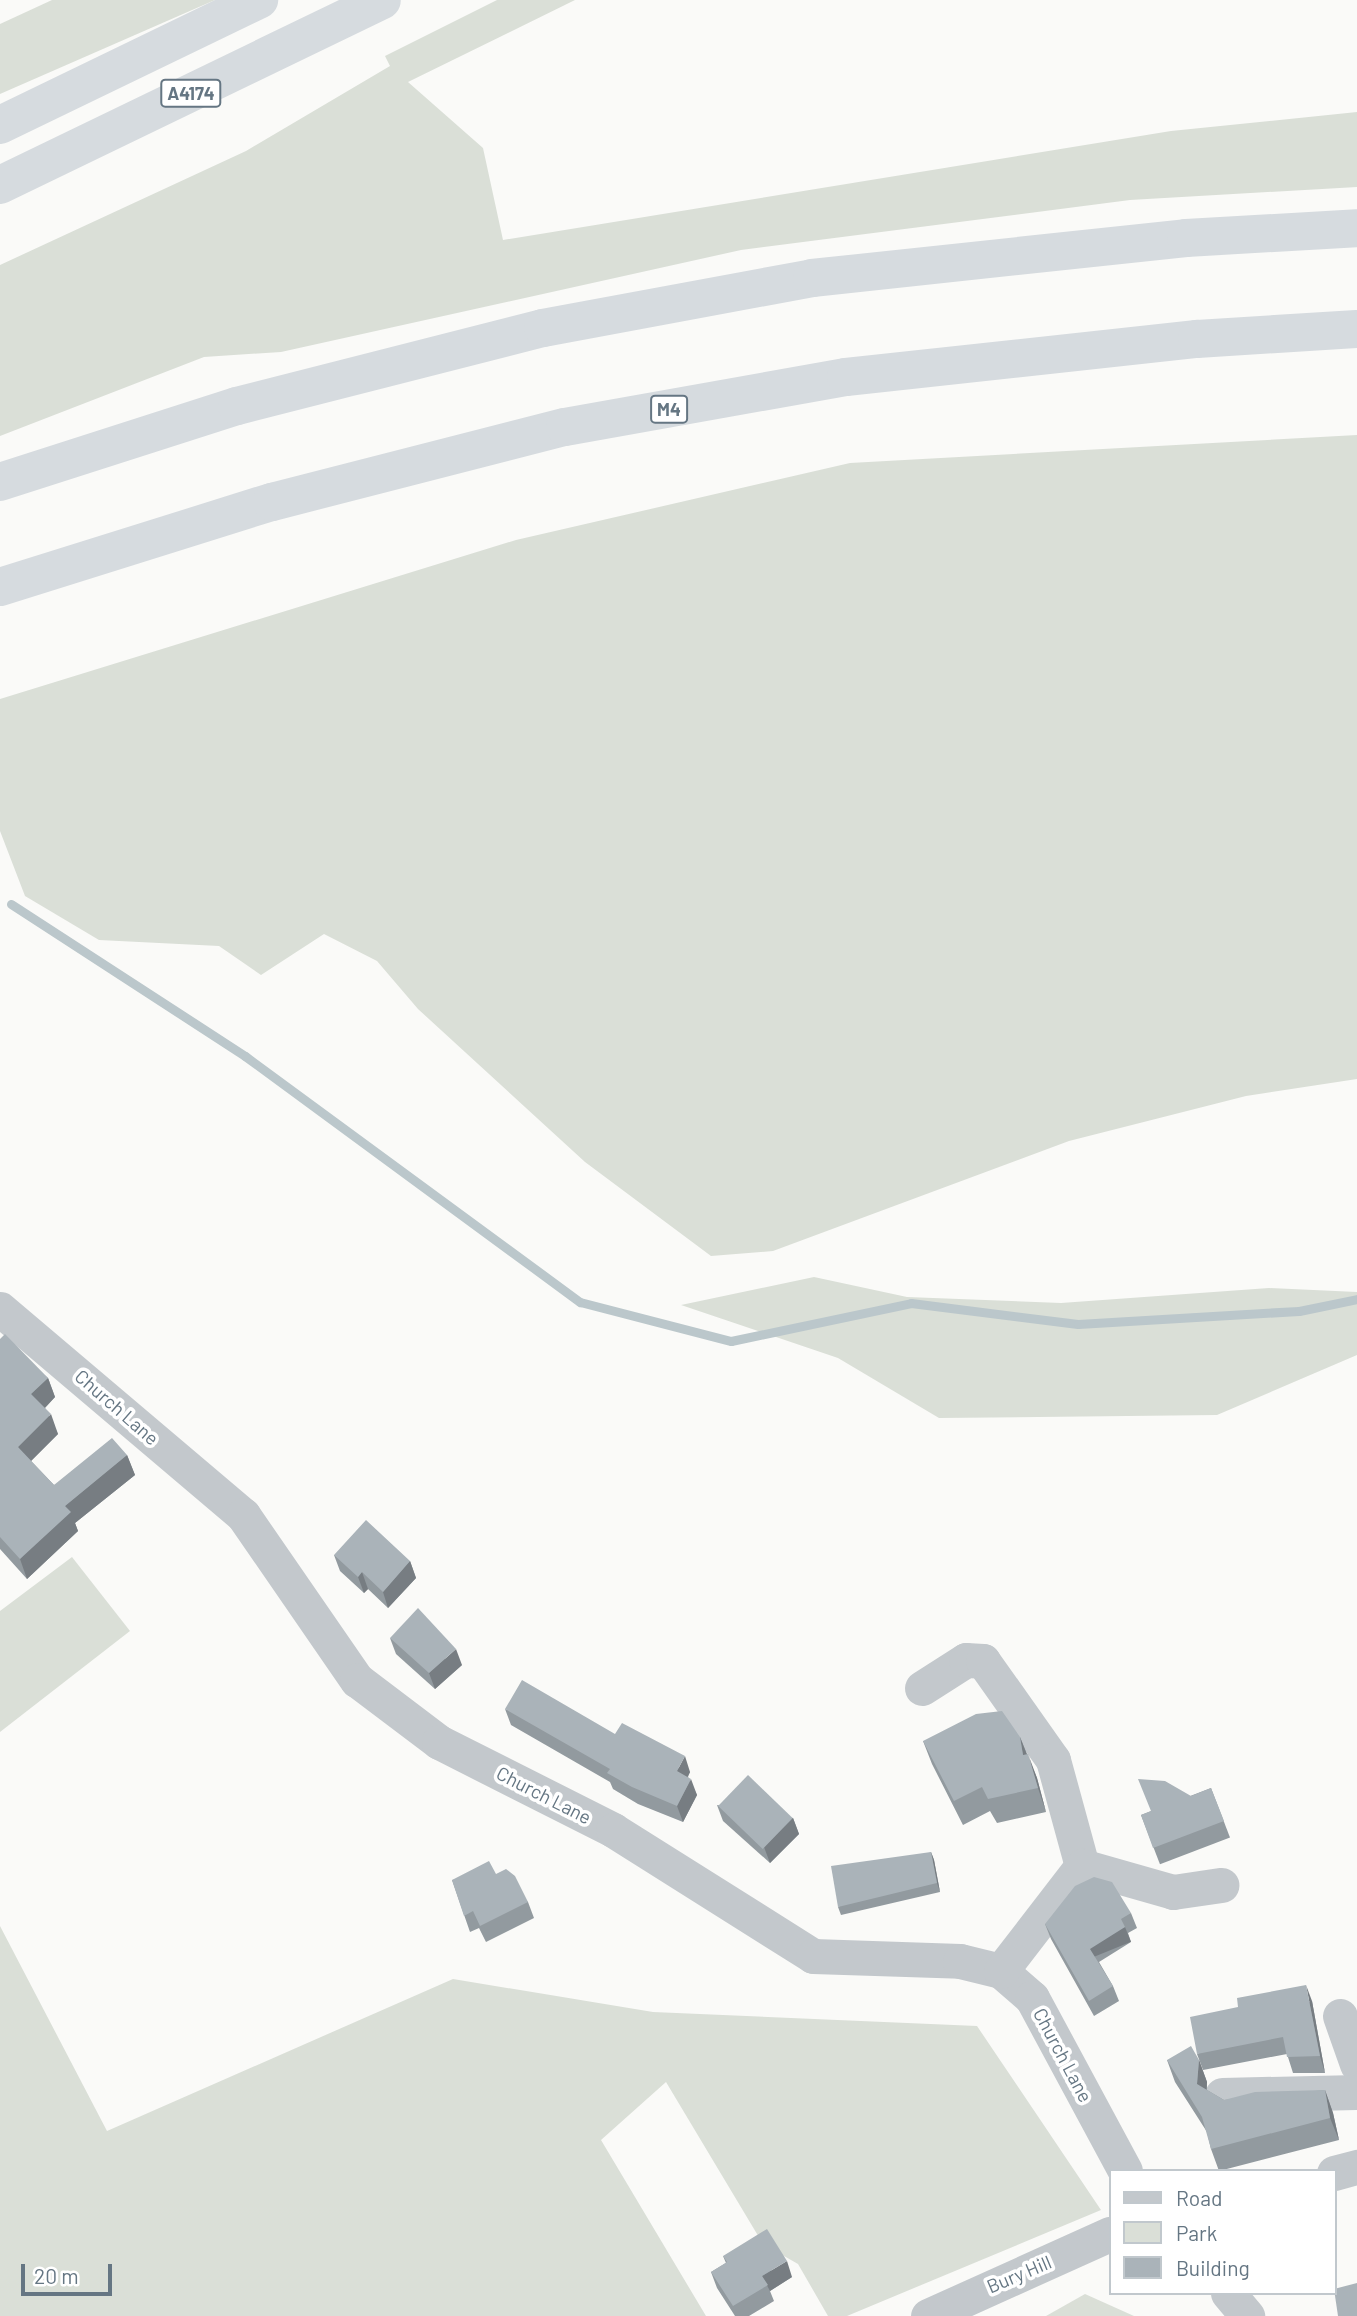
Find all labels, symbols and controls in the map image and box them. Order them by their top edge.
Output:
road number: A4174 [160,78,222,108]
road number: M4 [650,394,688,424]
street label: Church Lane [70,1364,164,1450]
street label: Church Lane [493,1761,595,1829]
street label: Church Lane [1029,2004,1097,2106]
legend [1108,2169,1336,2295]
text: Road [1176,2185,1222,2210]
text: Park [1176,2220,1217,2245]
scale bar [24,2250,116,2294]
street label: Bury Hill [983,2250,1055,2298]
text: Building [1176,2255,1250,2280]
text: 20 m [34,2263,79,2288]

